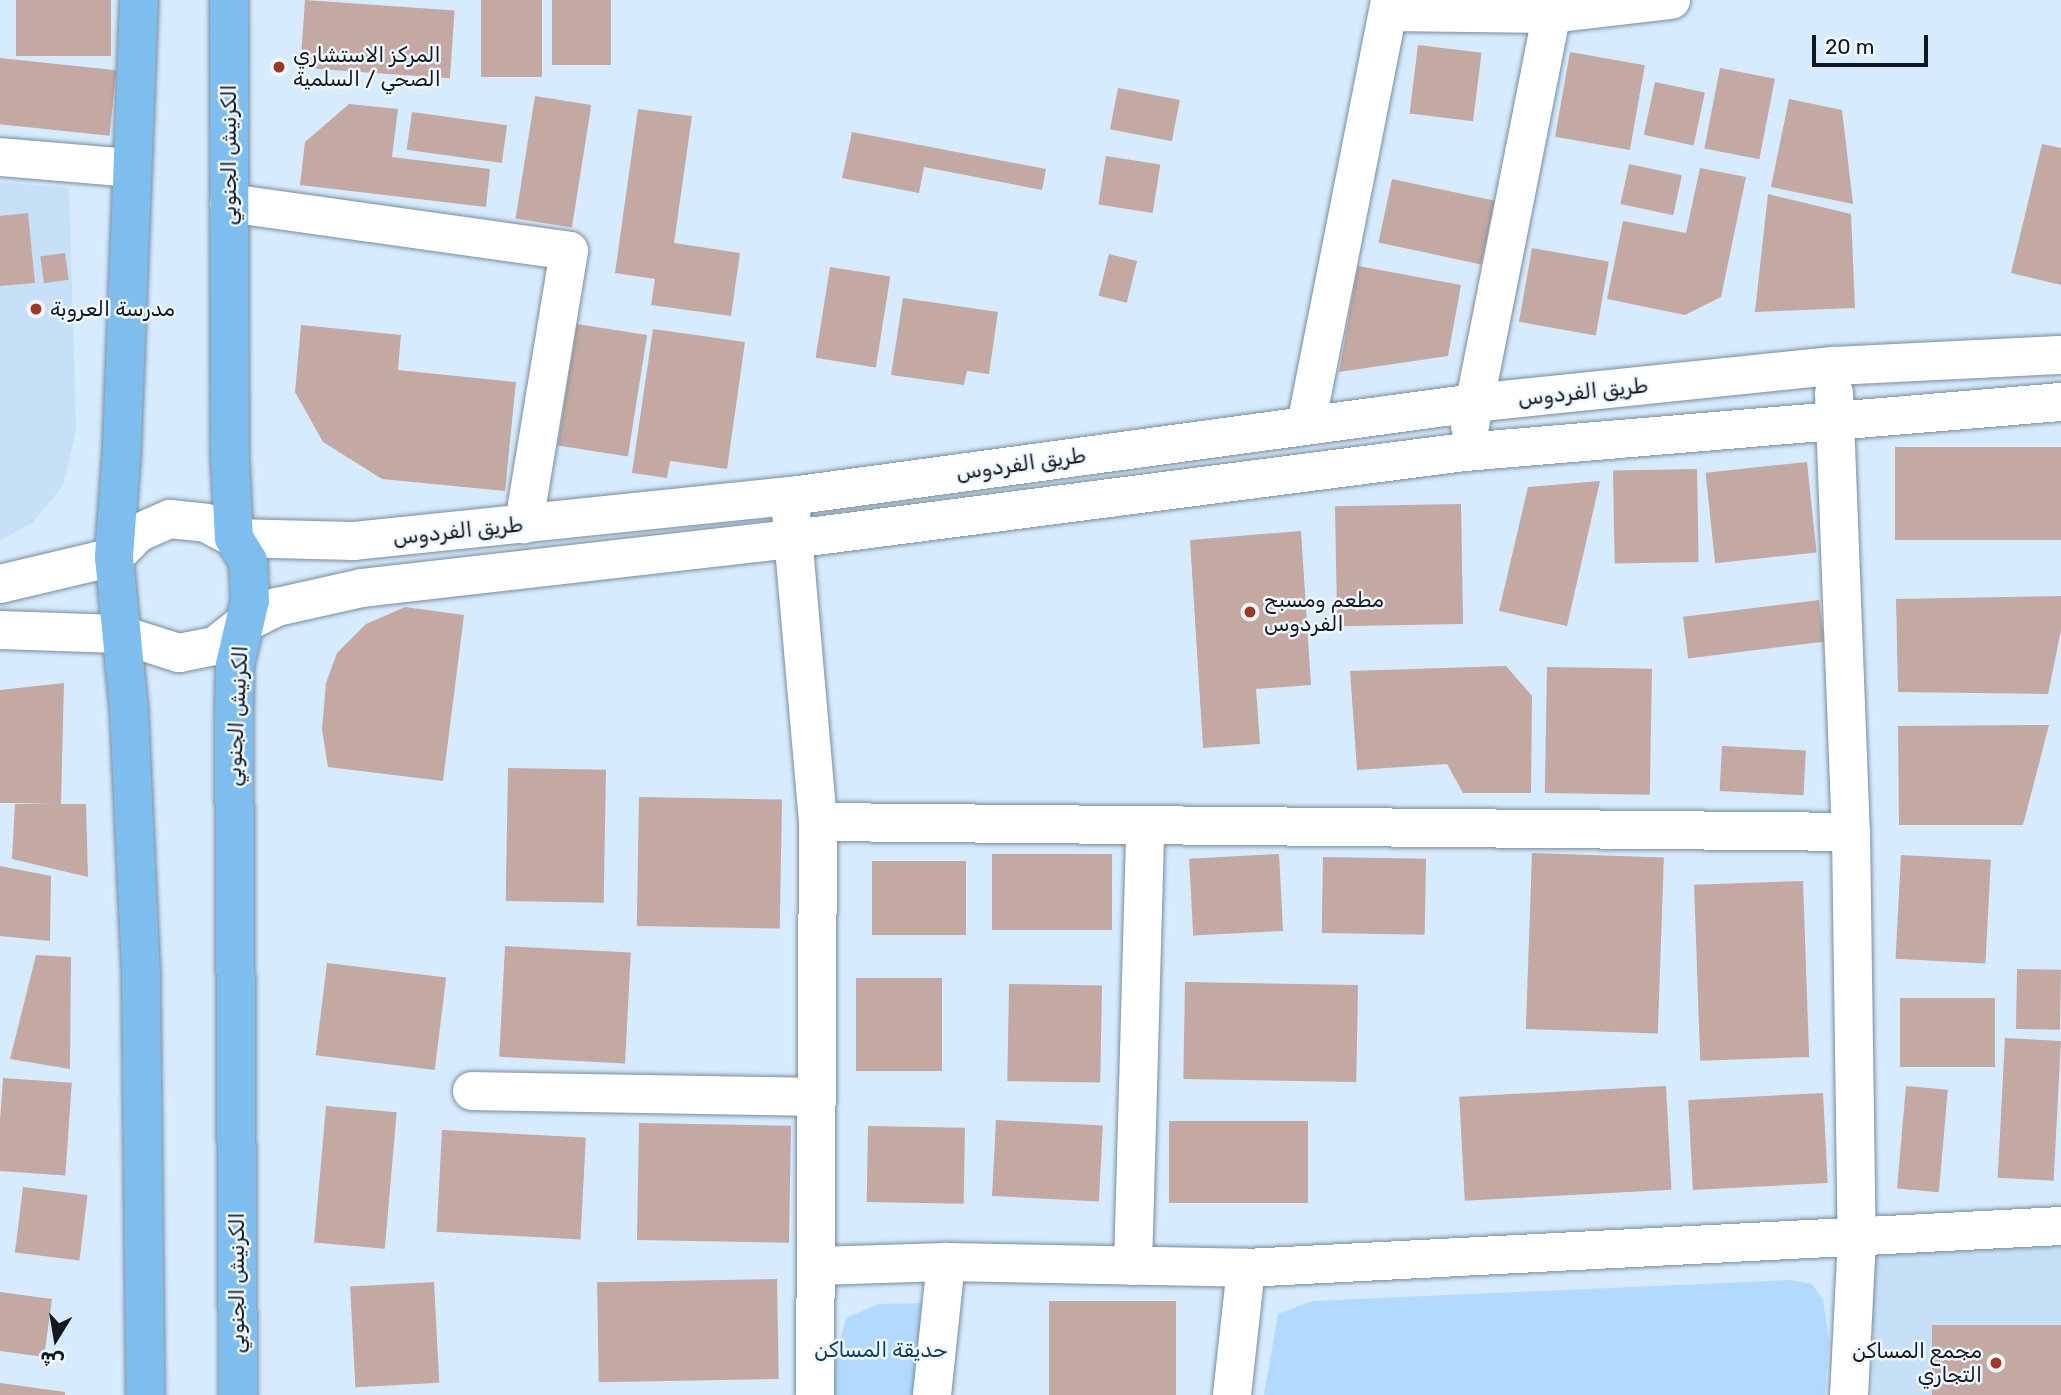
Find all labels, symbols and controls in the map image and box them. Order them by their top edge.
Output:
scale bar [1816,21,1932,65]
text: 20 m [1825,34,1874,59]
place label: المركز الاستشاري الصحي / السلمية [293,42,441,92]
marker: المركز الاستشاري الصحي / السلمية [271,59,287,75]
street label: الكرنيش الجنوبي [216,85,242,225]
place label: مدرسة العروبة [50,296,175,322]
marker: مدرسة العروبة [28,301,44,317]
street label: طريق الفردوس [1517,373,1649,411]
street label: طريق الفردوس [954,442,1088,486]
street label: طريق الفردوس [392,512,524,550]
place label: مطعم ومسبح الفردوس [1264,587,1384,637]
marker: مطعم ومسبح الفردوس [1242,604,1258,620]
street label: الكرنيش الجنوبي [221,645,253,787]
street label: الكرنيش الجنوبي [224,1213,250,1353]
north arrow [21,1304,91,1374]
park label: حديقة المساكن [814,1337,948,1363]
place label: مجمع المساكن التجاري [1852,1338,1982,1388]
text: ش [38,1347,66,1374]
marker: مجمع المساكن التجاري [1988,1355,2004,1371]

